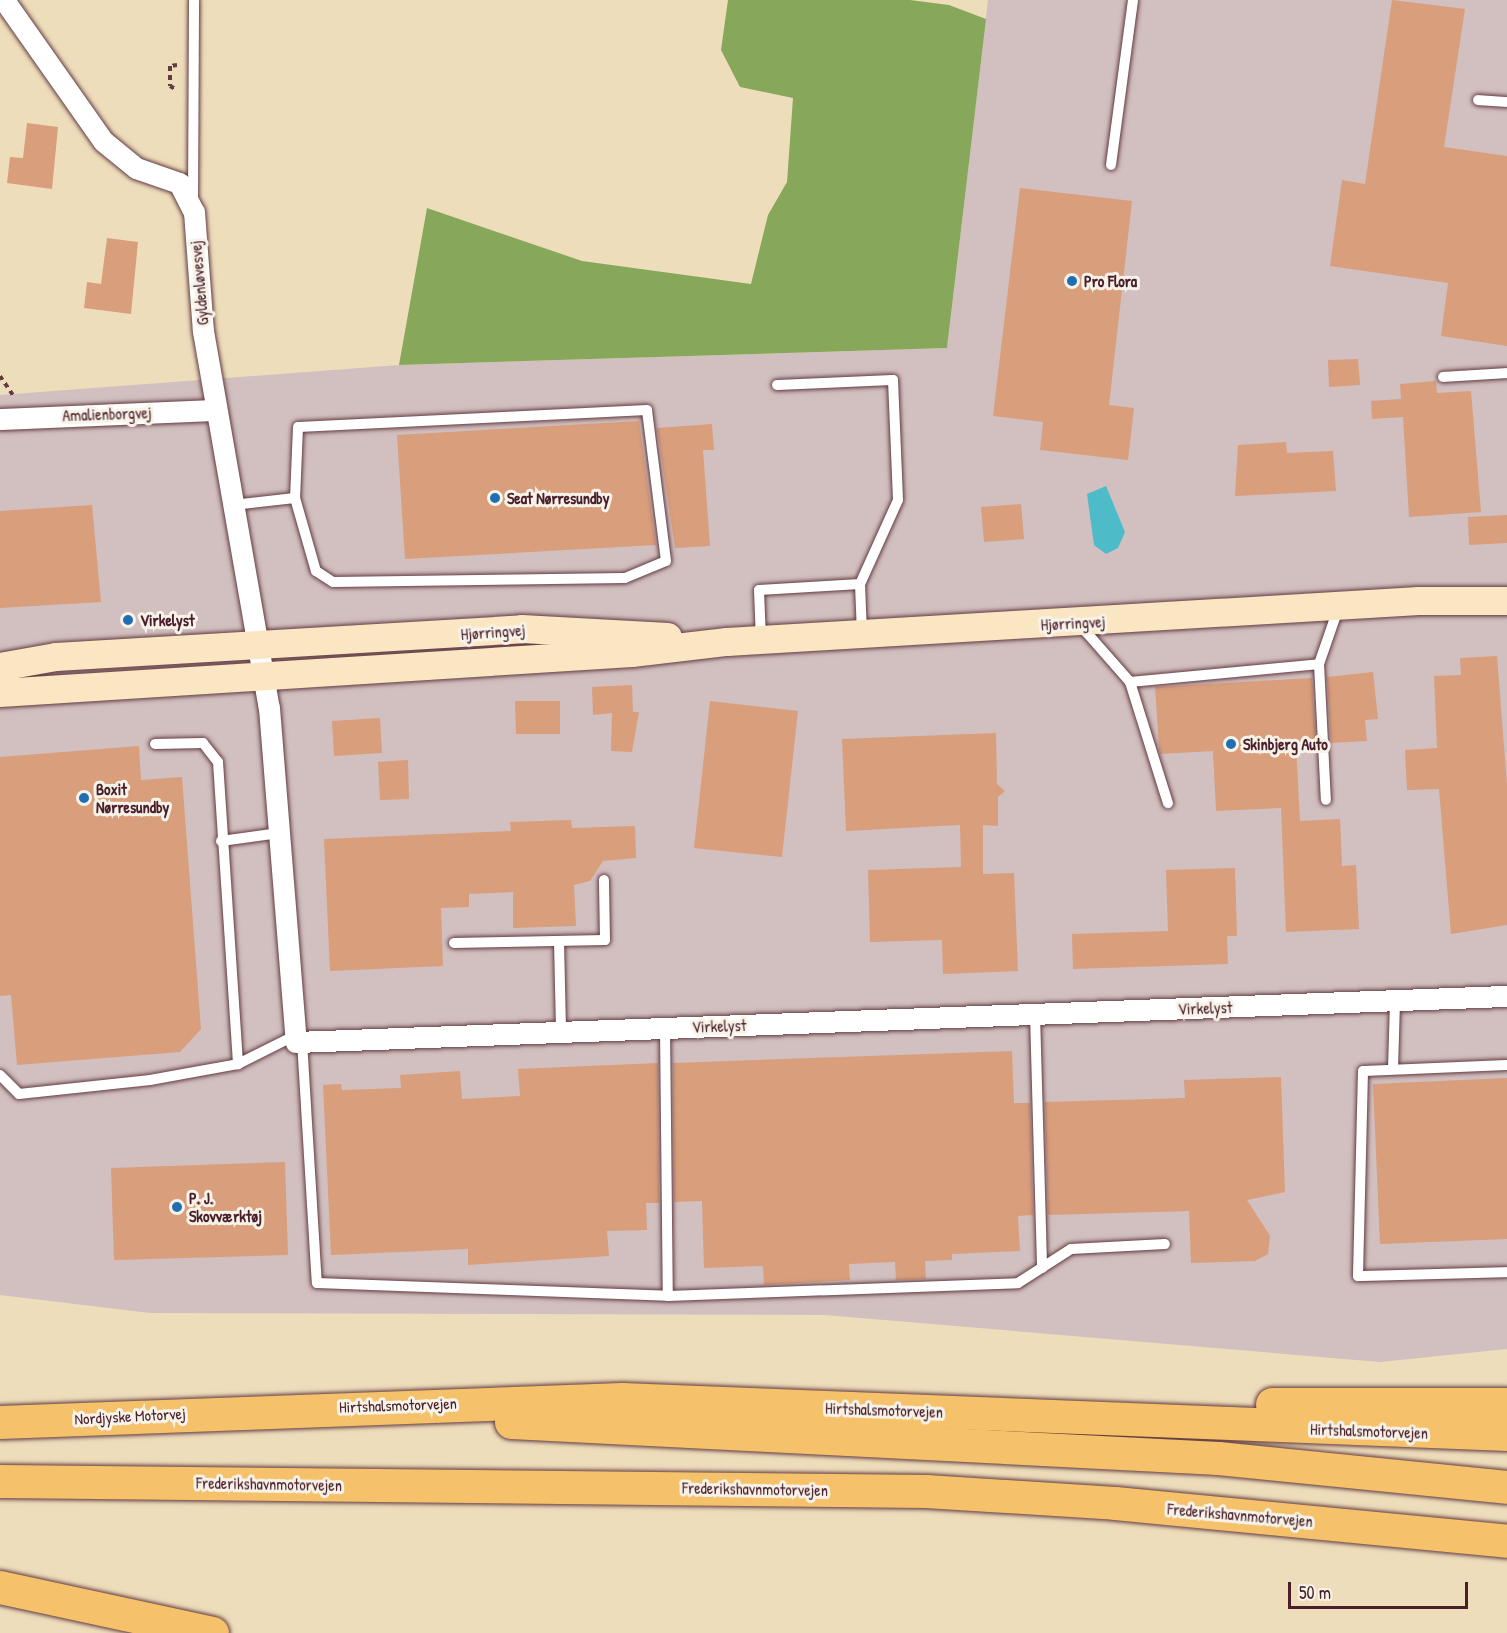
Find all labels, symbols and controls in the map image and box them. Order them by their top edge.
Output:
street label: Gyldenløvesvej [186,240,212,326]
place label: Pro Flora [1084,271,1137,291]
marker: Pro Flora [1065,274,1079,288]
street label: Amalienborgvej [62,403,152,425]
place label: Seat Nørresundby [507,488,609,508]
marker: Seat Nørresundby [488,491,502,505]
place label: Virkelyst [140,610,194,630]
street label: Hjørringvej [1040,612,1106,634]
marker: Virkelyst [121,613,135,627]
street label: Hjørringvej [460,620,526,644]
place label: Skinbjerg Auto [1243,734,1328,754]
marker: Skinbjerg Auto [1224,737,1238,751]
place label: Boxit Nørresundby [96,779,169,817]
marker: Boxit Nørresundby [77,791,91,805]
street label: Virkelyst [1177,997,1233,1019]
street label: Virkelyst [691,1015,747,1037]
place label: P. J. Skovværktøj [189,1188,262,1226]
marker: P. J. Skovværktøj [170,1200,184,1214]
street label: Hirtshalsmotorvejen [339,1393,457,1417]
street label: Hirtshalsmotorvejen [825,1398,943,1422]
street label: Nordjyske Motorvej [74,1403,186,1429]
street label: Hirtshalsmotorvejen [1310,1419,1428,1443]
street label: Frederikshavnmotorvejen [196,1473,342,1495]
street label: Frederikshavnmotorvejen [682,1478,828,1500]
street label: Frederikshavnmotorvejen [1167,1499,1313,1531]
scale bar [1291,1570,1471,1608]
text: 50 m [1299,1580,1331,1605]

